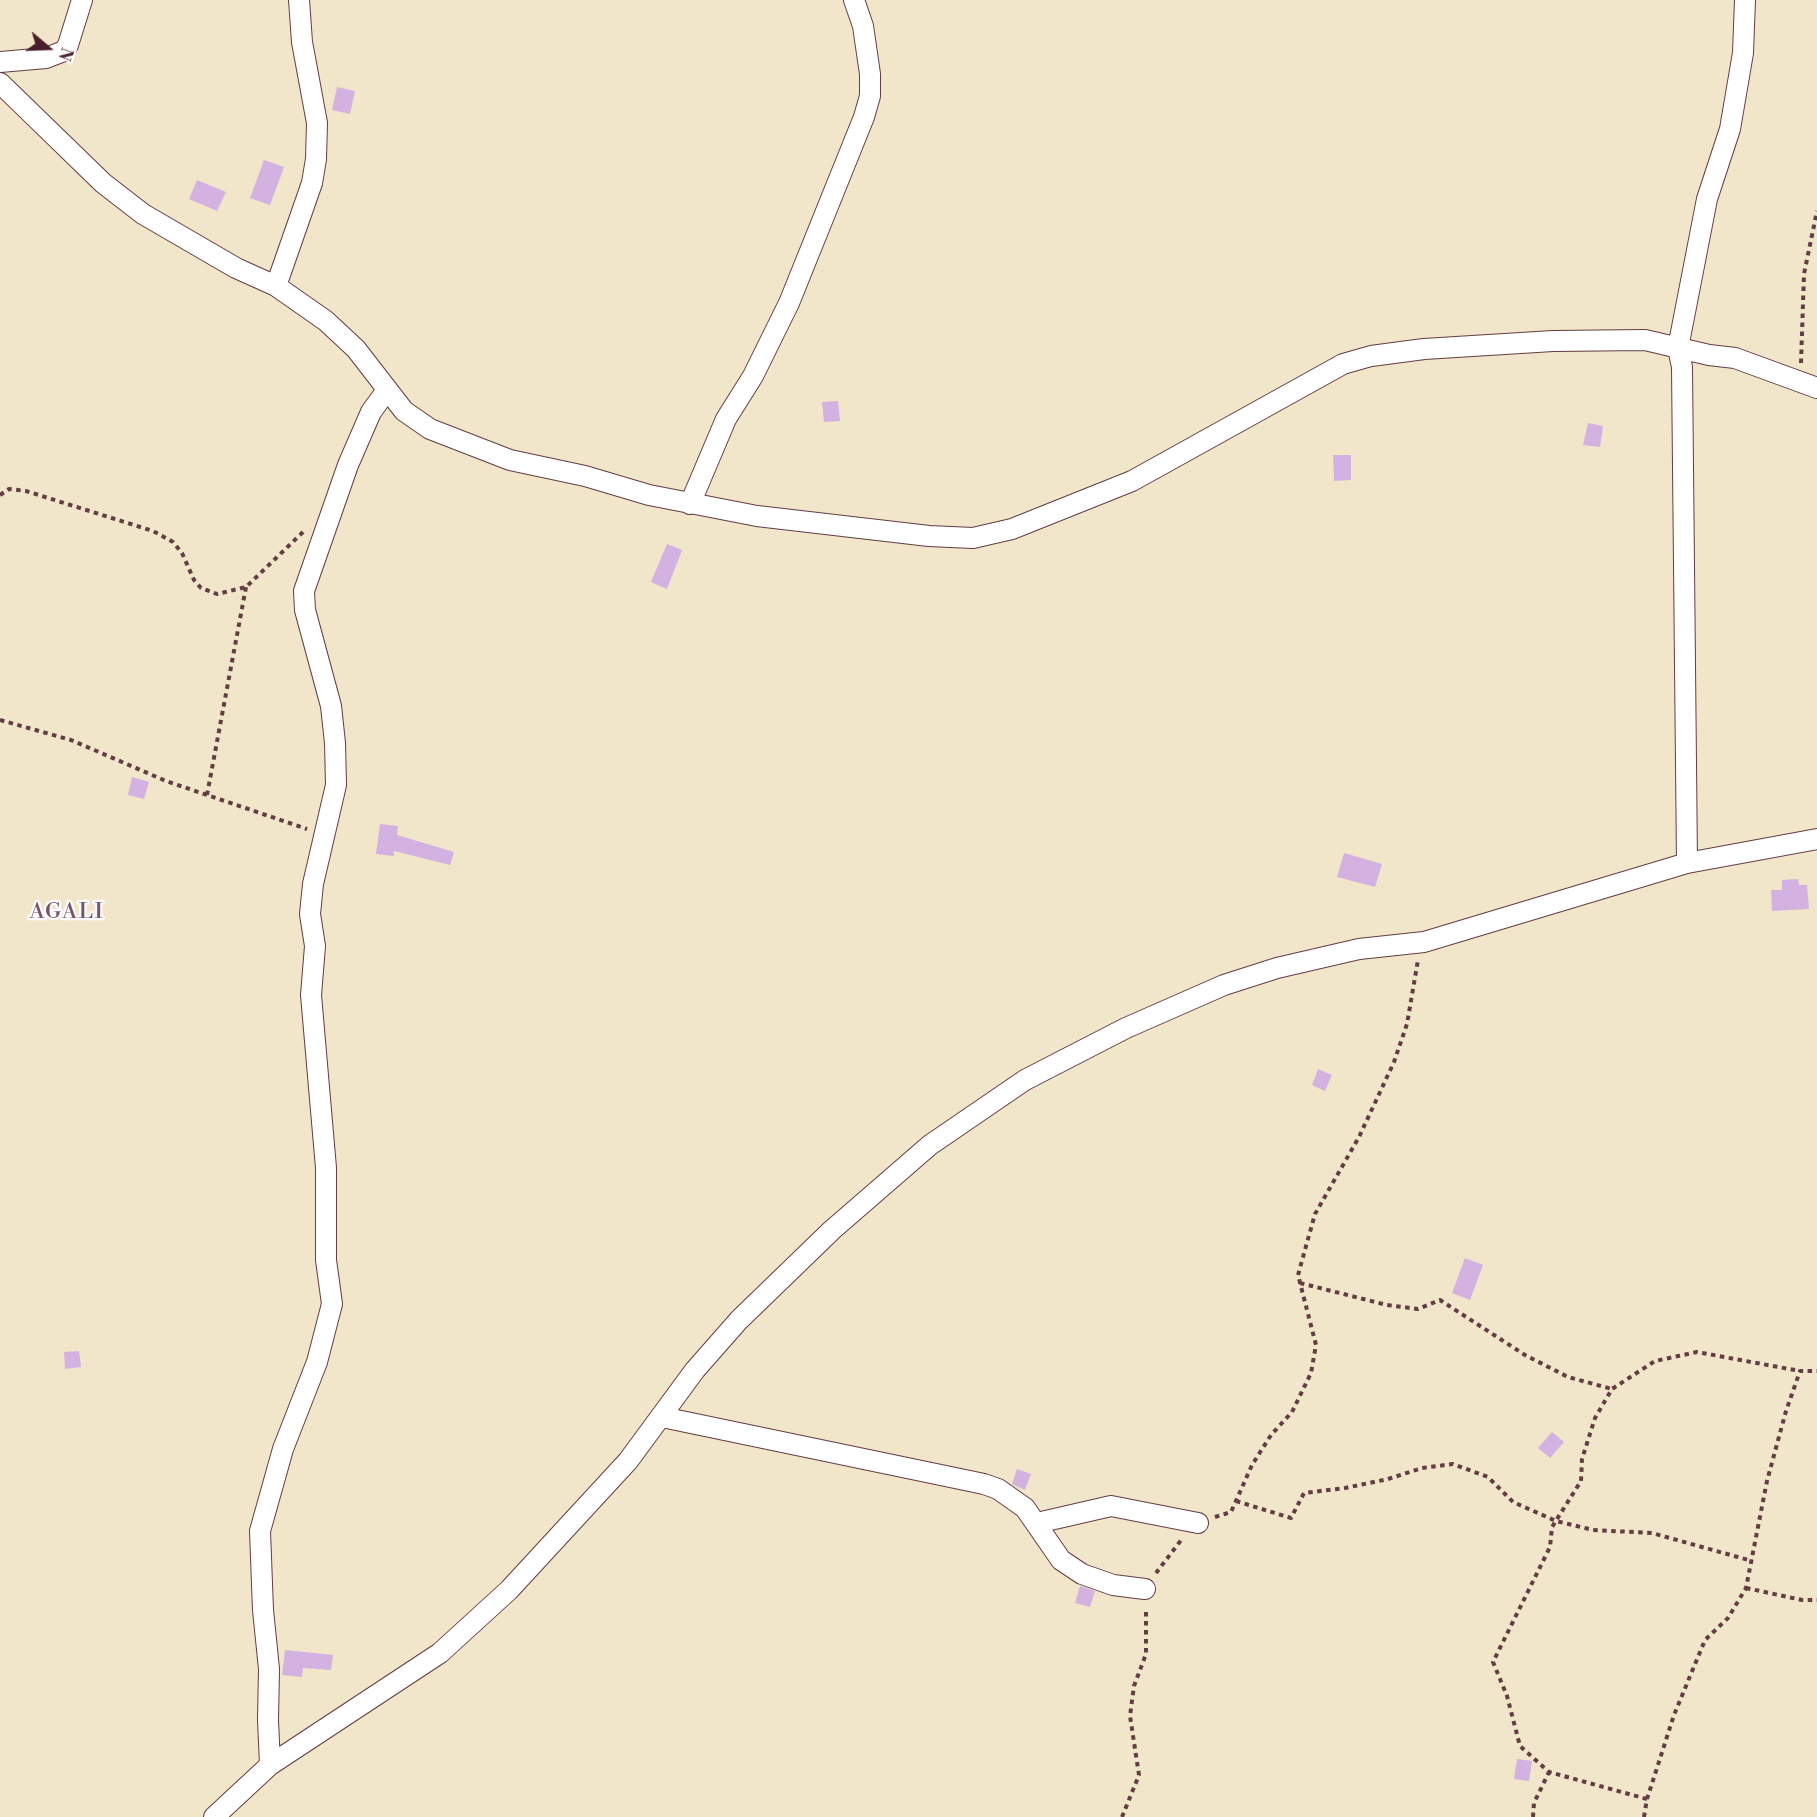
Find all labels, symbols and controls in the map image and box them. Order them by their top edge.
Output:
north arrow [18,18,78,78]
text: N [54,45,77,63]
district label: AGALI [30,900,104,926]

